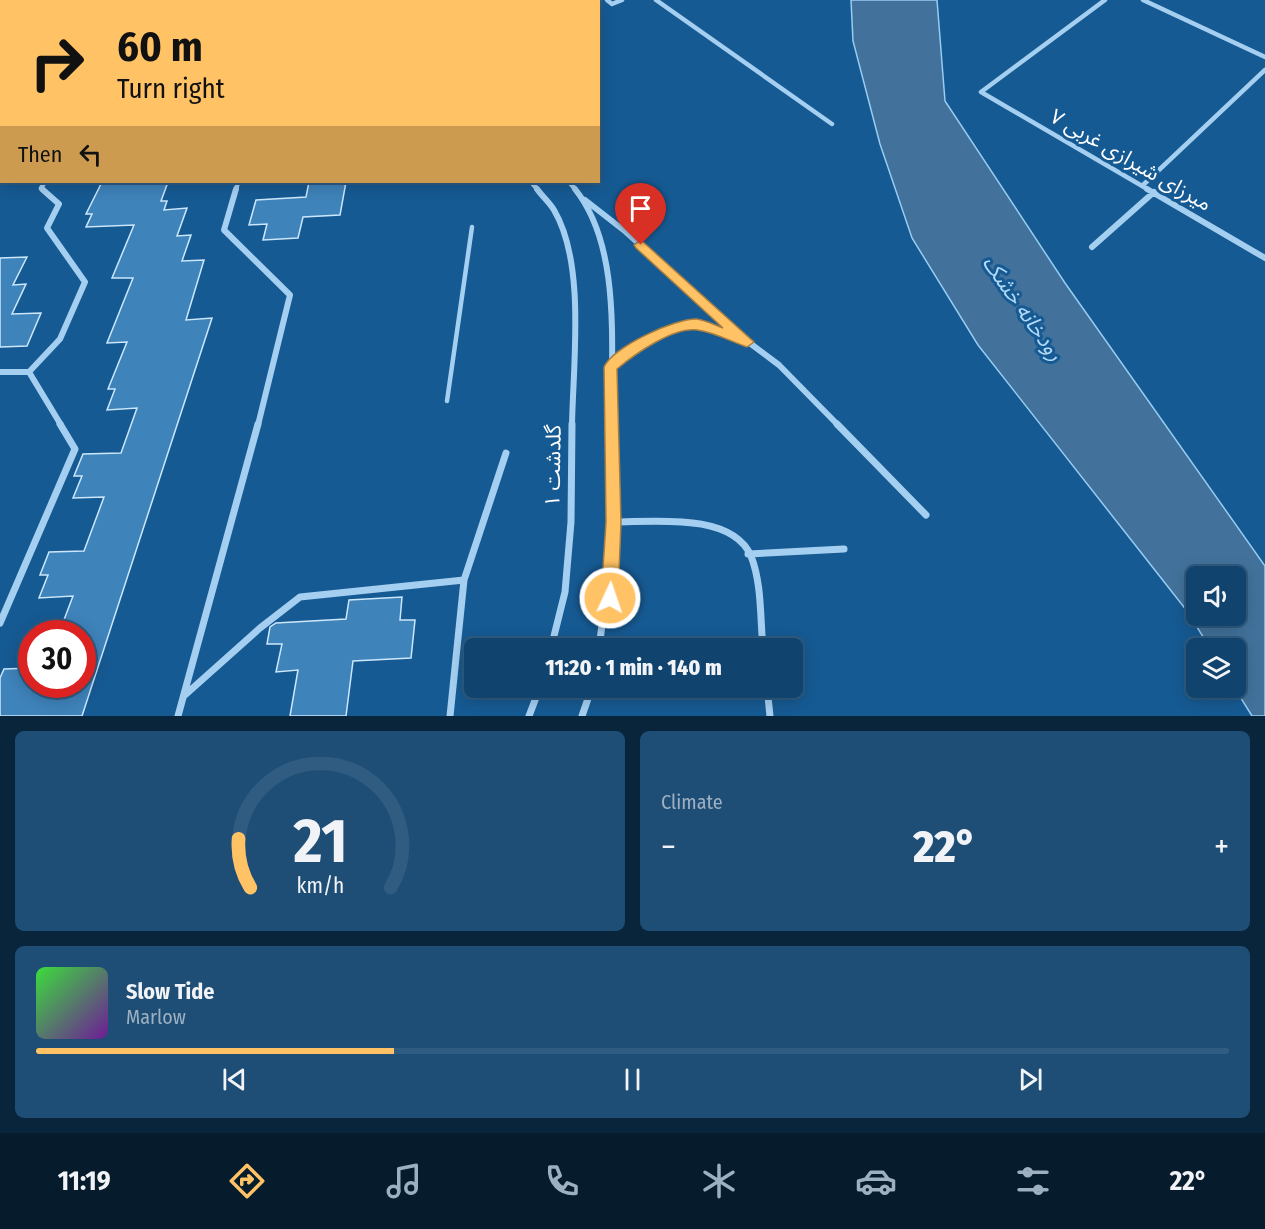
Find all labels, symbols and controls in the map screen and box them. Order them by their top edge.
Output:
text: 60 m [117,22,203,72]
icon: right [18,24,96,102]
text: Turn right [117,73,225,105]
street label: ۷ میرزای شیرازی غربی [1046,103,1216,217]
icon: left [74,138,107,171]
text: Then [18,141,62,168]
pin [615,183,666,245]
icon: arrive [624,192,657,225]
water label: رودخانه خشک [977,250,1069,366]
street label: گلدشت ۱ [539,424,567,507]
position arrow [578,566,642,630]
map controls [1186,566,1246,698]
button: sound [1186,566,1246,626]
speed limit sign: 30 [18,620,96,698]
button: layers [1186,638,1246,698]
text: 11:20 · 1 min · 140 m [545,654,722,681]
text: Climate [661,790,723,814]
text: 21 [292,804,347,879]
text: 22° [913,820,977,874]
text: − [661,827,676,867]
text: + [1214,827,1229,867]
text: km/h [296,873,344,899]
text: Slow Tide [126,978,214,1005]
text: Marlow [126,1005,186,1029]
icon: previous [218,1063,251,1096]
icon: pause [616,1063,649,1096]
icon: next [1014,1063,1047,1096]
icon: directions [226,1160,268,1202]
icon: music [383,1160,425,1202]
icon: phone [541,1160,583,1202]
icon: climate [698,1160,740,1202]
icon: car [855,1160,897,1202]
icon: filters [1012,1160,1054,1202]
text: 11:19 [58,1165,111,1197]
text: 22° [1170,1165,1207,1197]

